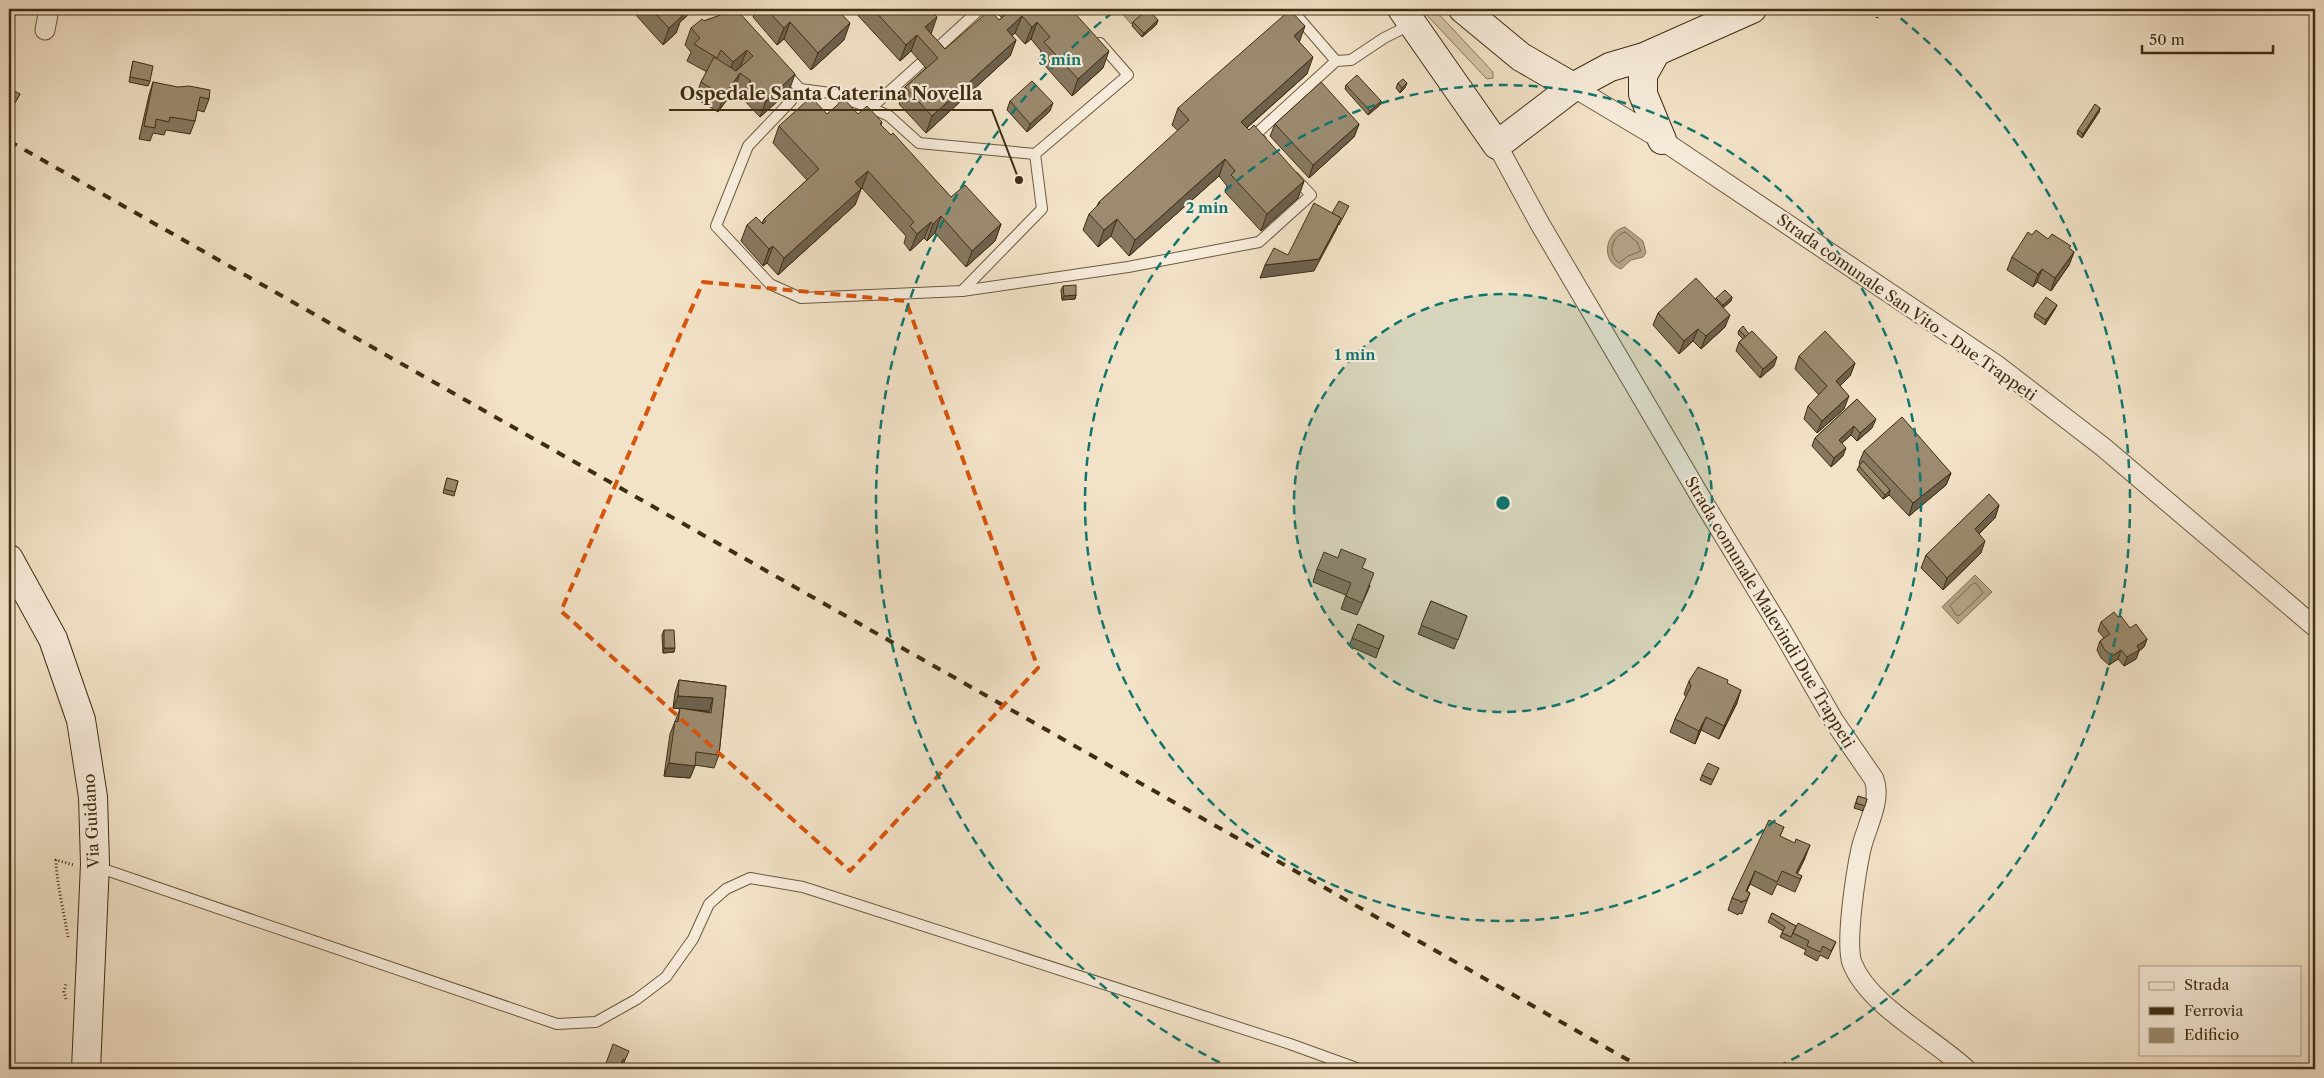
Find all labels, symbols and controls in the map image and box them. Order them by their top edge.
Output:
scale bar [2142,22,2273,54]
text: 50 m [2149,30,2185,49]
text: 3 min [1039,50,1082,69]
callout: Ospedale Santa Caterina Novella [669,77,992,110]
text: Ospedale Santa Caterina Novella [680,83,983,105]
text: 2 min [1185,198,1229,217]
street label: Strada comunale San Vito - Due Trappeti [1773,209,2041,405]
text: 1 min [1334,345,1376,364]
street label: Strada comunale Malevindi Due Trappeti [1681,473,1859,752]
centre of rings [1494,494,1512,512]
street label: Via Guidano [79,773,104,870]
legend [2139,966,2302,1056]
text: Strada [2184,975,2230,994]
text: Ferrovia [2184,1001,2243,1020]
text: Edificio [2184,1025,2239,1044]

